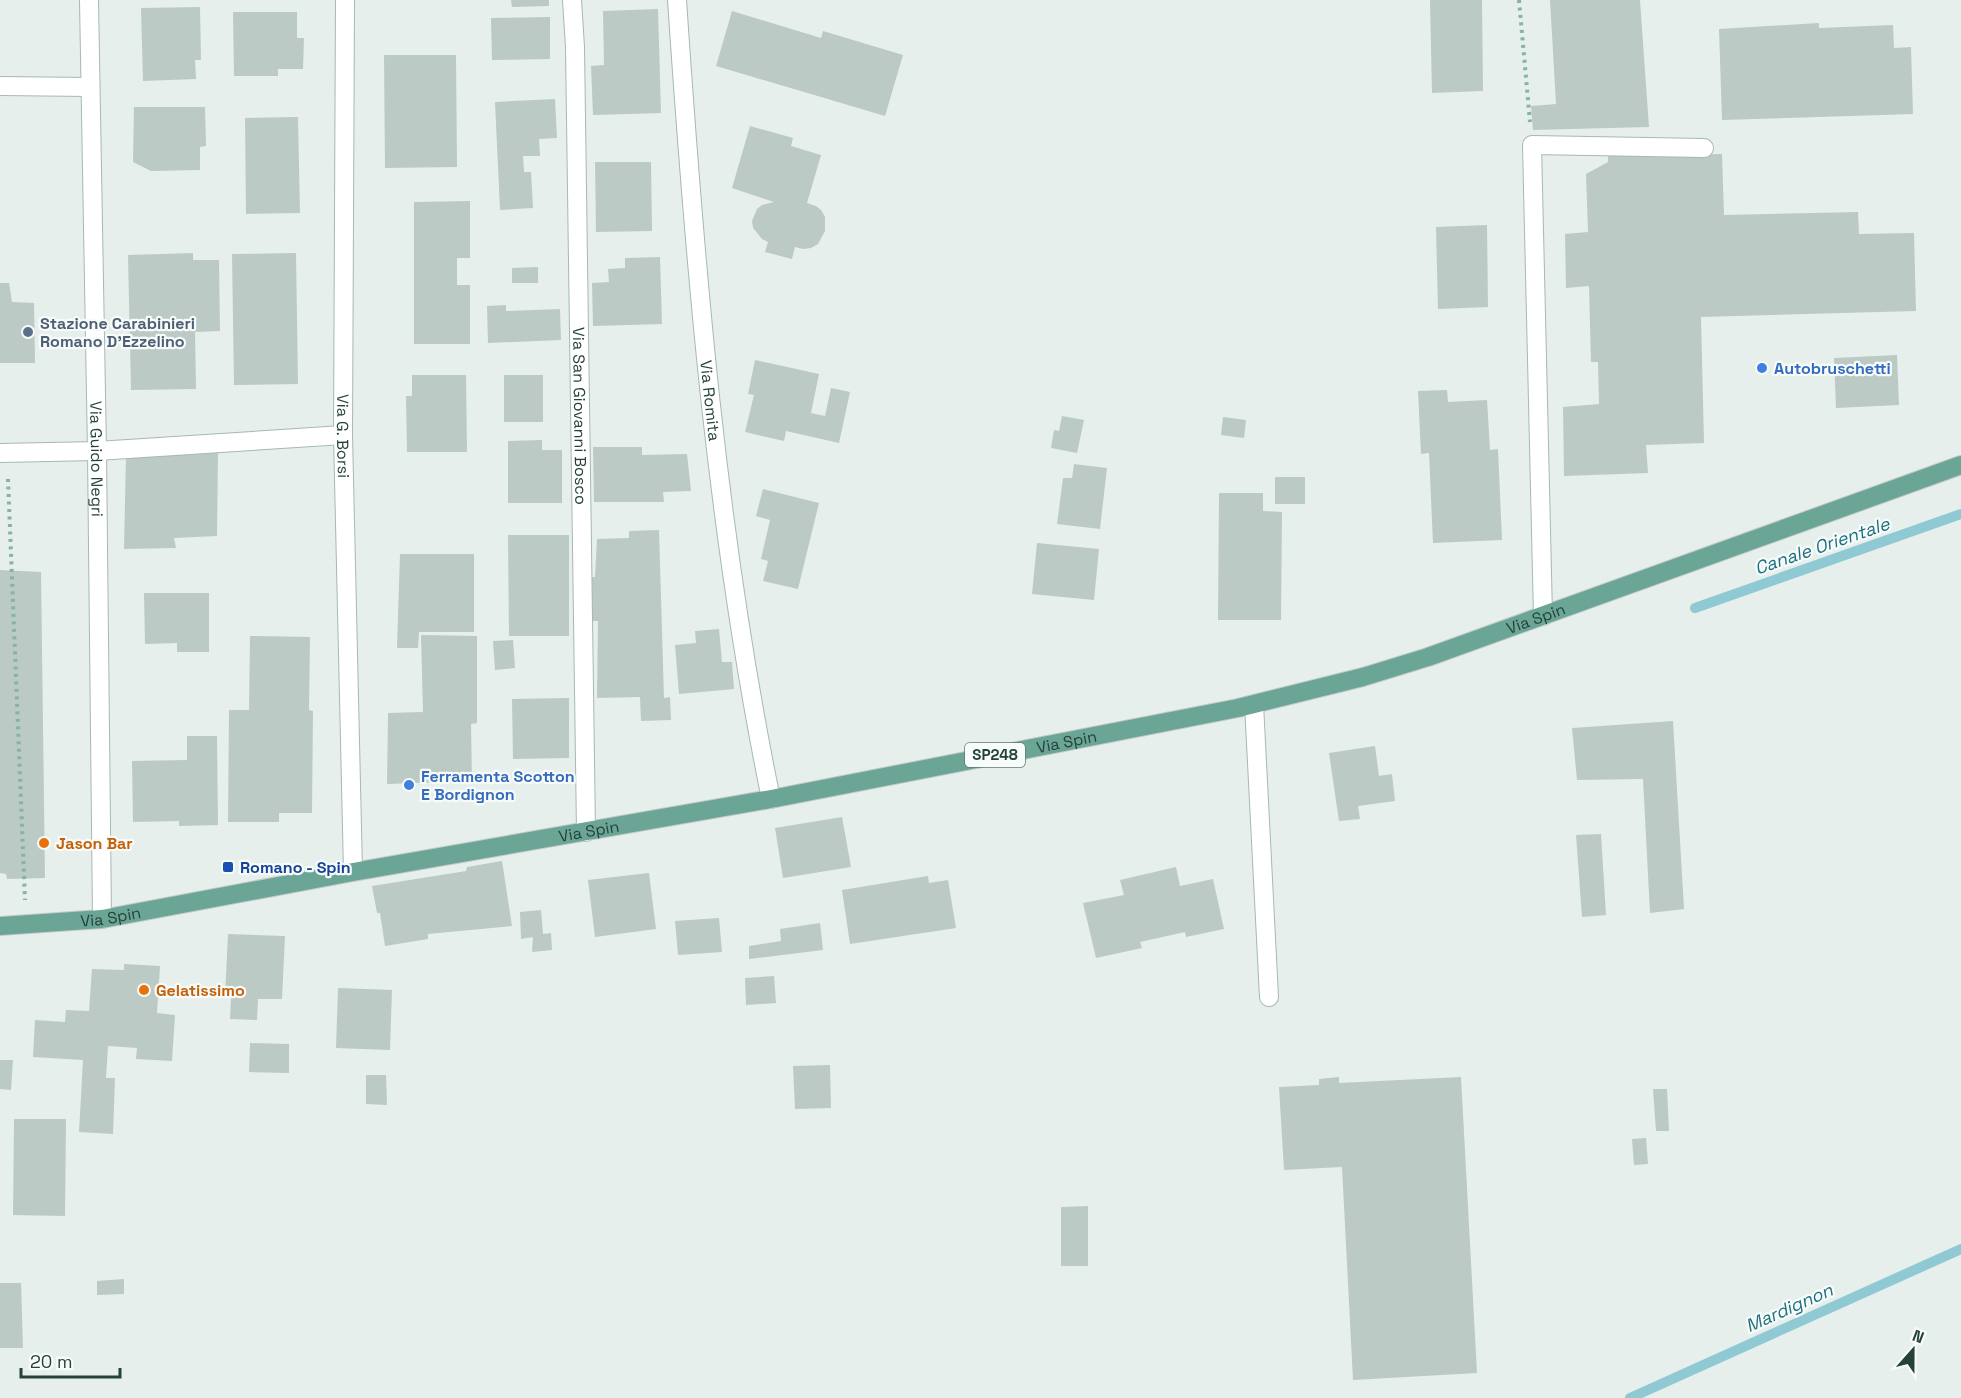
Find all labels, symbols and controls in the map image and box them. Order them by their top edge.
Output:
place label: Stazione Carabinieri Romano D'Ezzelino [40,313,195,352]
marker: Stazione Carabinieri Romano D'Ezzelino [21,325,35,339]
street label: Via San Giovanni Bosco [568,327,591,505]
place label: Autobruschetti [1774,358,1891,379]
street label: Via Romita [695,359,725,442]
marker: Autobruschetti [1755,361,1769,375]
street label: Via G. Borsi [332,394,354,478]
street label: Via Guido Negri [85,401,108,517]
water label: Canale Orientale [1751,511,1894,579]
street label: Via Spin [1504,598,1568,639]
street label: Via Spin [1035,726,1099,758]
road number: SP248 [965,743,1025,767]
place label: Ferramenta Scotton E Bordignon [421,766,575,805]
marker: Ferramenta Scotton E Bordignon [402,778,416,792]
street label: Via Spin [557,816,621,847]
place label: Jason Bar [56,833,133,854]
marker: Jason Bar [37,836,51,850]
place label: Romano - Spin [240,857,351,878]
marker: Romano - Spin [221,860,235,874]
street label: Via Spin [80,902,143,931]
place label: Gelatissimo [156,980,245,1001]
marker: Gelatissimo [137,983,151,997]
water label: Mardignon [1742,1278,1837,1337]
north arrow [1883,1320,1943,1380]
text: N [1909,1325,1927,1348]
scale bar [21,1341,120,1379]
text: 20 m [30,1350,73,1373]

